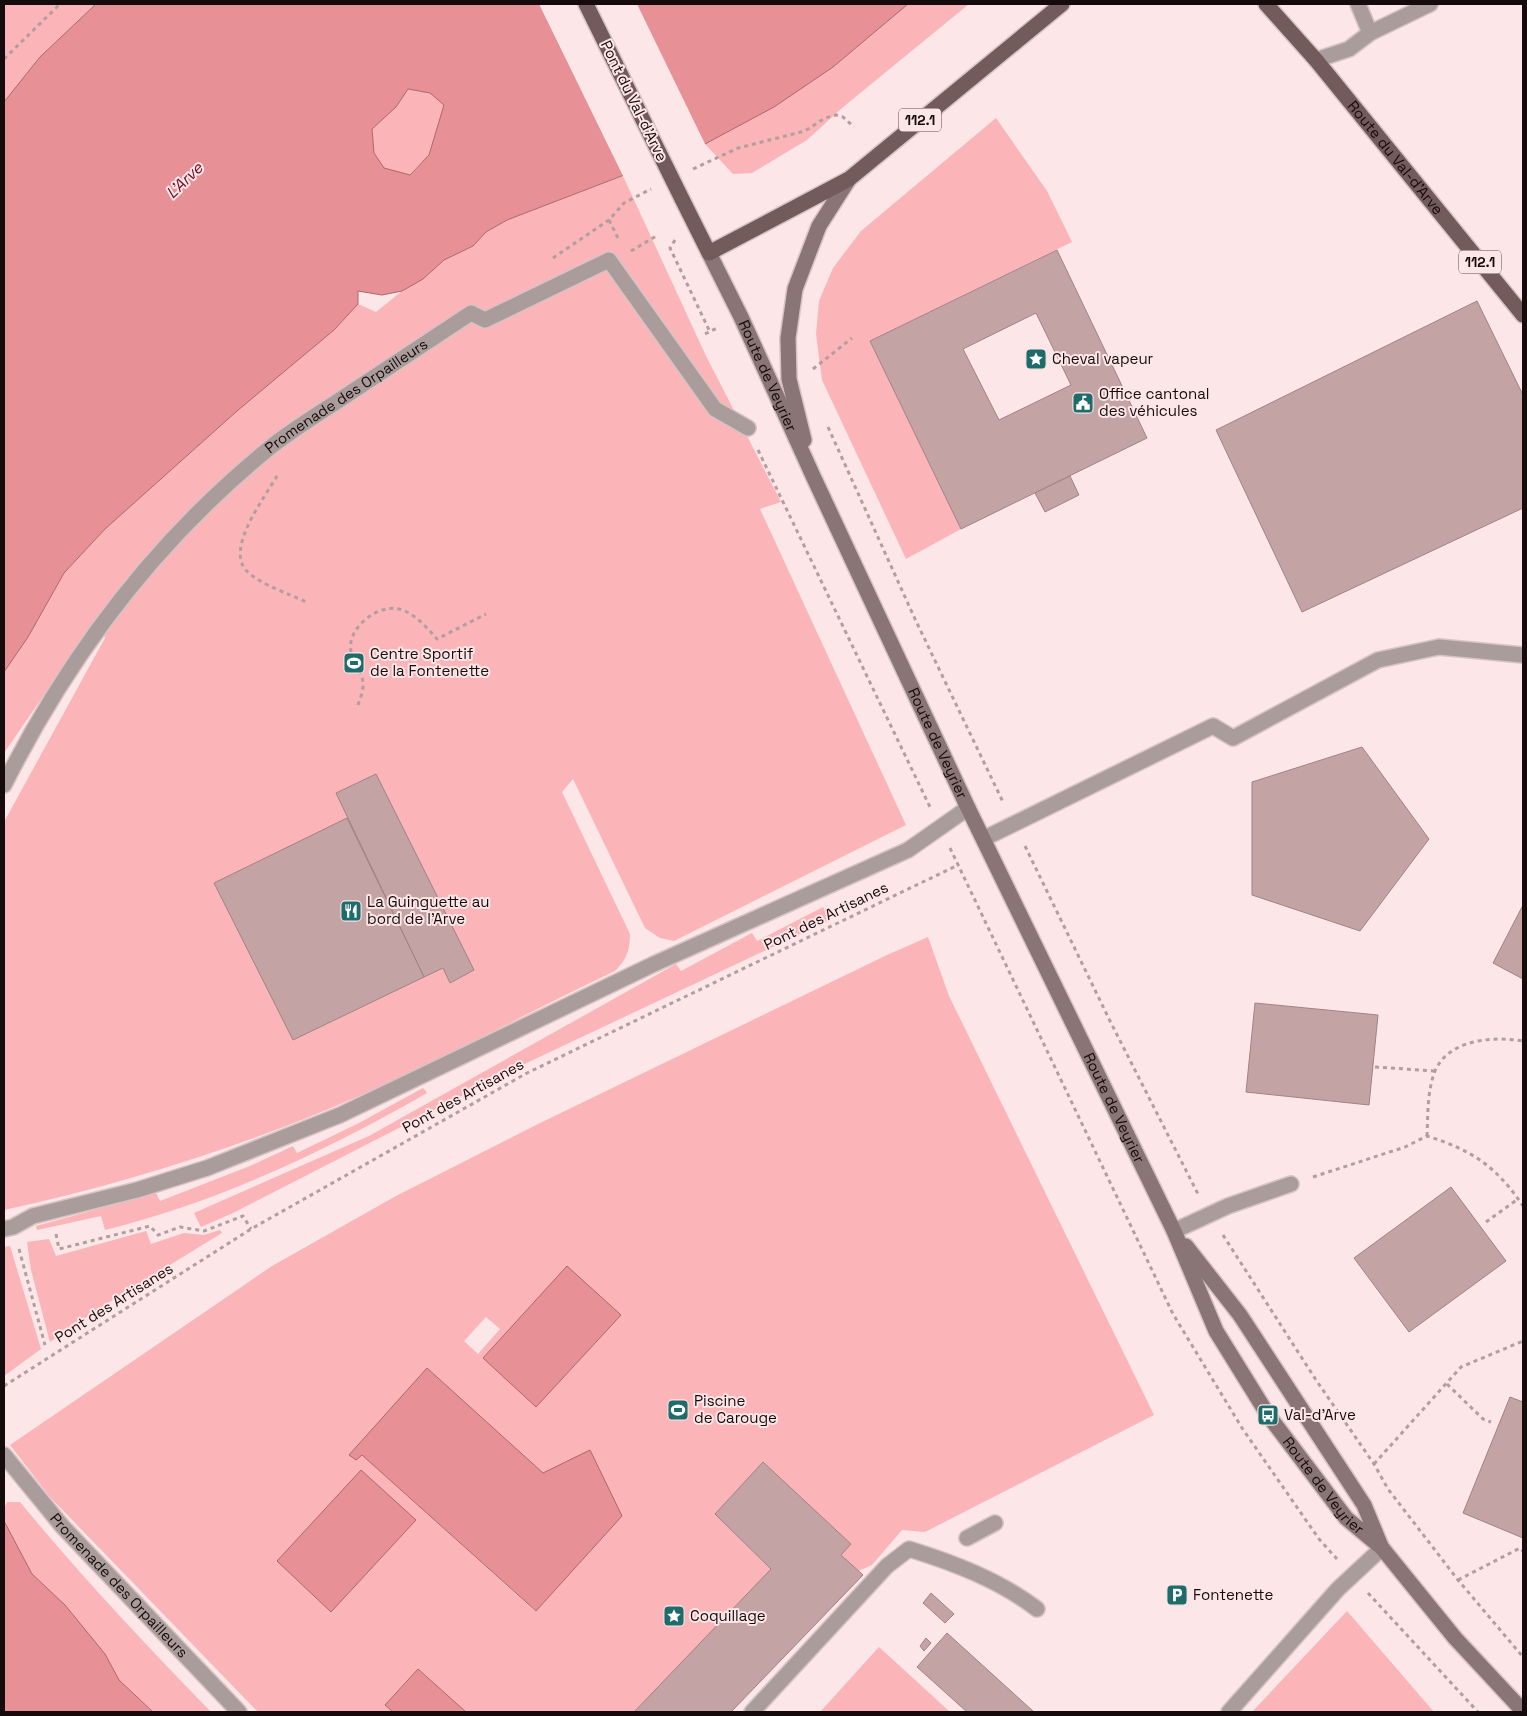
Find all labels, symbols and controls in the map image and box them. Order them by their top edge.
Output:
street label: Pont du Val-d'Arve [597,37,672,164]
street label: Route du Val-d'Arve [1344,96,1448,219]
road number: 112.1 [899,108,941,132]
water label: L'Arve [161,157,208,203]
road number: 112.1 [1459,250,1501,274]
street label: Route de Veyrier [735,317,802,435]
street label: Promenade des Orpailleurs [261,334,431,457]
place icon: Cheval vapeur [1024,347,1048,371]
place label: Cheval vapeur [1052,349,1154,368]
place label: Office cantonal des véhicules [1099,384,1209,420]
public building icon: Office cantonal des véhicules [1071,391,1095,415]
place label: Centre Sportif de la Fontenette [370,644,489,680]
sports icon: Centre Sportif de la Fontenette [342,651,366,675]
street label: Route de Veyrier [904,685,972,802]
street label: Pont des Artisanes [760,877,891,954]
place label: La Guinguette au bord de l'Arve [367,892,489,928]
restaurant icon: La Guinguette au bord de l'Arve [339,899,363,923]
street label: Route de Veyrier [1080,1049,1149,1166]
street label: Pont des Artisanes [399,1054,527,1137]
street label: Pont des Artisanes [51,1258,177,1347]
place label: Piscine de Carouge [694,1391,777,1427]
sports icon: Piscine de Carouge [666,1398,690,1422]
bus stop icon: Val-d'Arve [1256,1403,1280,1427]
place label: Val-d'Arve [1284,1405,1356,1424]
street label: Route de Veyrier [1279,1433,1369,1538]
street label: Promenade des Orpailleurs [46,1509,192,1662]
parking icon: Fontenette [1165,1583,1189,1607]
place label: Fontenette [1193,1585,1274,1604]
place icon: Coquillage [662,1604,686,1628]
place label: Coquillage [690,1606,766,1625]

